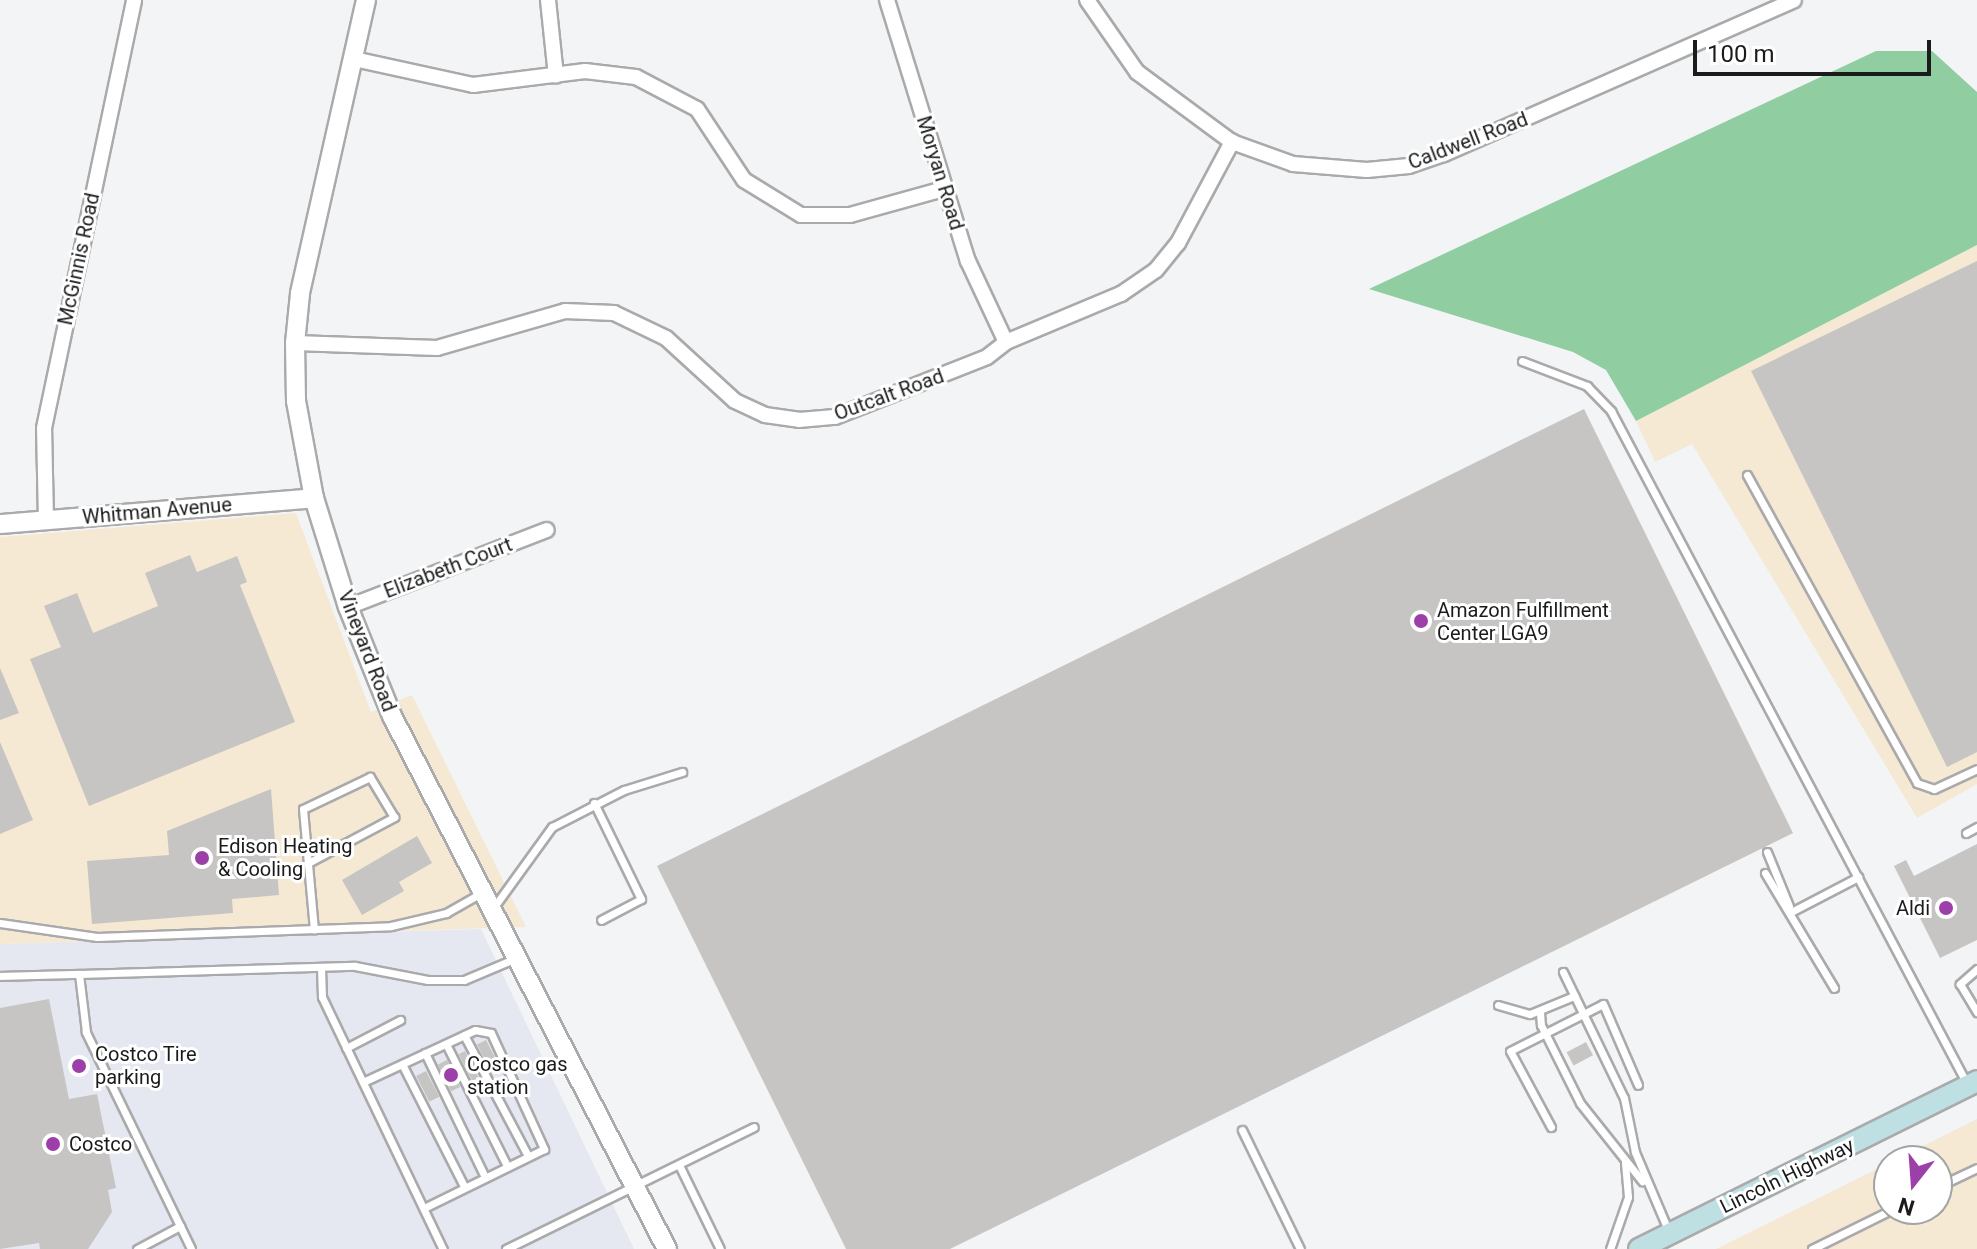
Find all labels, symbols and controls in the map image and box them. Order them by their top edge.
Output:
scale bar [1697,24,1935,74]
text: 100 m [1707,40,1774,68]
street label: Caldwell Road [1405,107,1531,175]
street label: Moryan Road [911,113,969,233]
street label: McGinnis Road [53,191,105,327]
street label: Outcalt Road [831,364,947,426]
street label: Whitman Avenue [81,493,233,529]
street label: Elizabeth Court [380,533,516,603]
street label: Vineyard Road [333,587,401,715]
place label: Amazon Fulfillment Center LGA9 [1437,598,1609,645]
marker: Amazon Fulfillment Center LGA9 [1412,612,1430,630]
place label: Edison Heating & Cooling [218,834,352,881]
marker: Edison Heating & Cooling [193,849,211,867]
place label: Aldi [1896,896,1930,920]
marker: Aldi [1937,899,1955,917]
place label: Costco Tire parking [95,1042,197,1089]
place label: Costco gas station [467,1052,568,1099]
marker: Costco Tire parking [70,1057,88,1075]
marker: Costco gas station [442,1066,460,1084]
place label: Costco [69,1132,132,1156]
street label: Lincoln Highway [1716,1133,1858,1219]
marker: Costco [44,1135,62,1153]
north arrow [1873,1145,1953,1225]
text: N [1895,1192,1918,1221]

